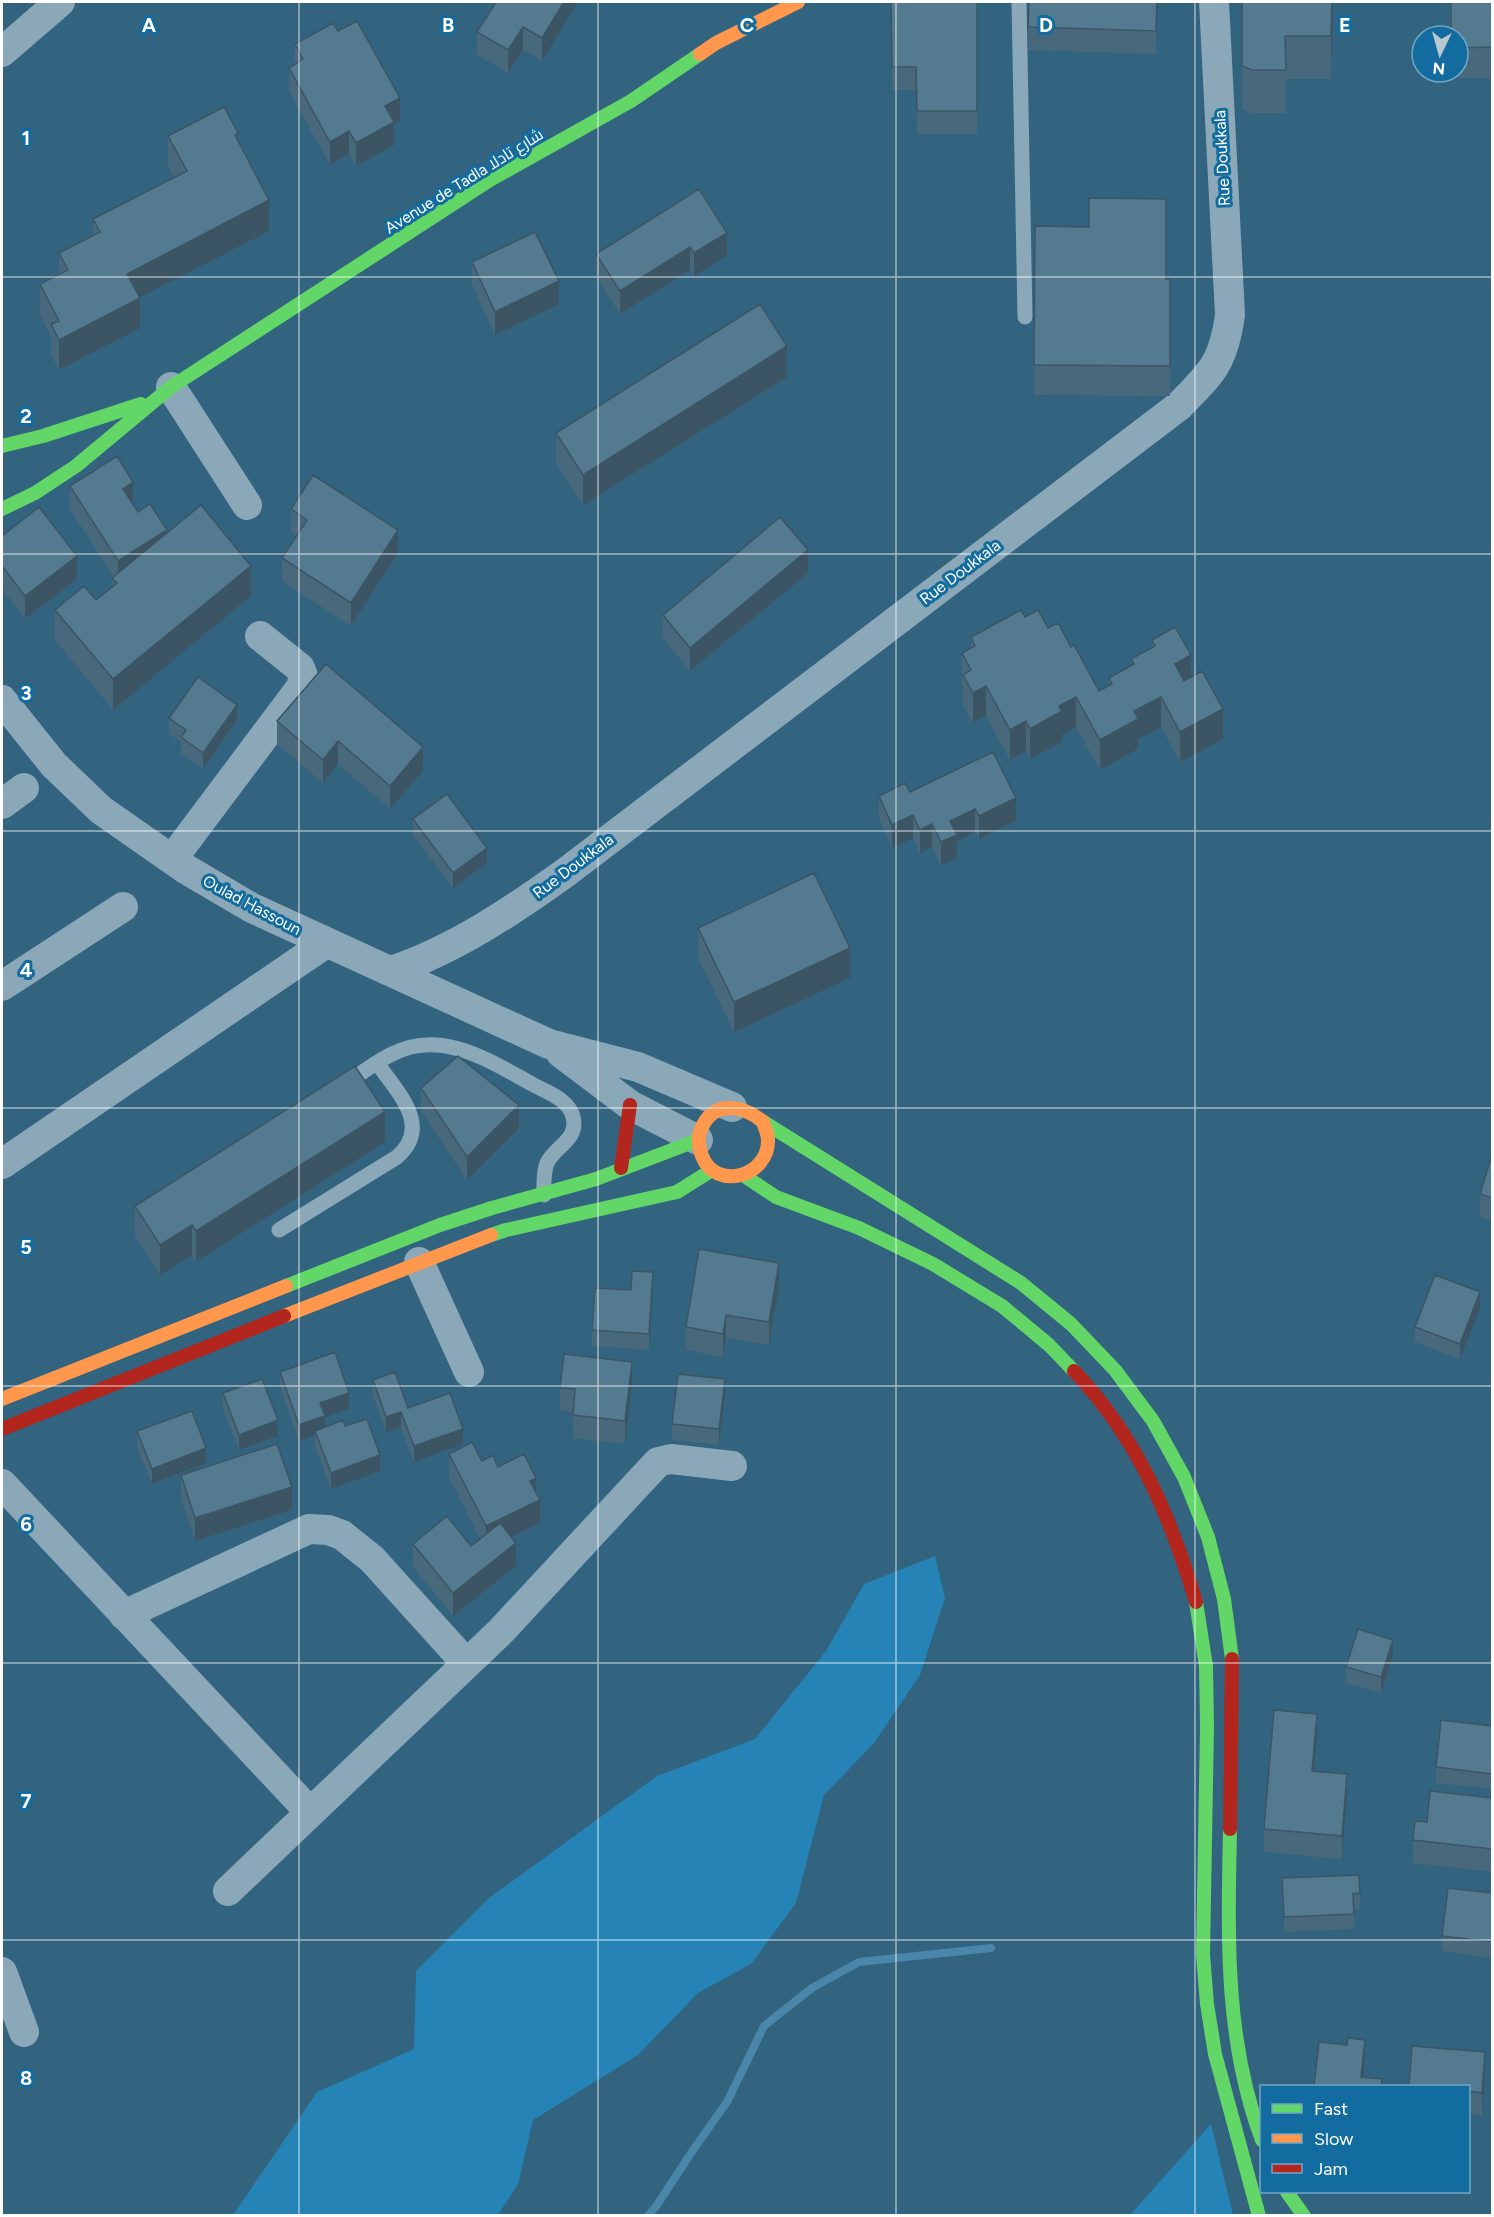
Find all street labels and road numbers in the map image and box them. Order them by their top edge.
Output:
street label: Rue Doukkala [1210,110,1234,206]
street label: Avenue de Tadla شارع تادلا [381,124,548,239]
street label: Rue Doukkala [916,536,1004,608]
street label: Rue Doukkala [529,830,617,902]
street label: Oulad Hassoun [200,871,304,939]

